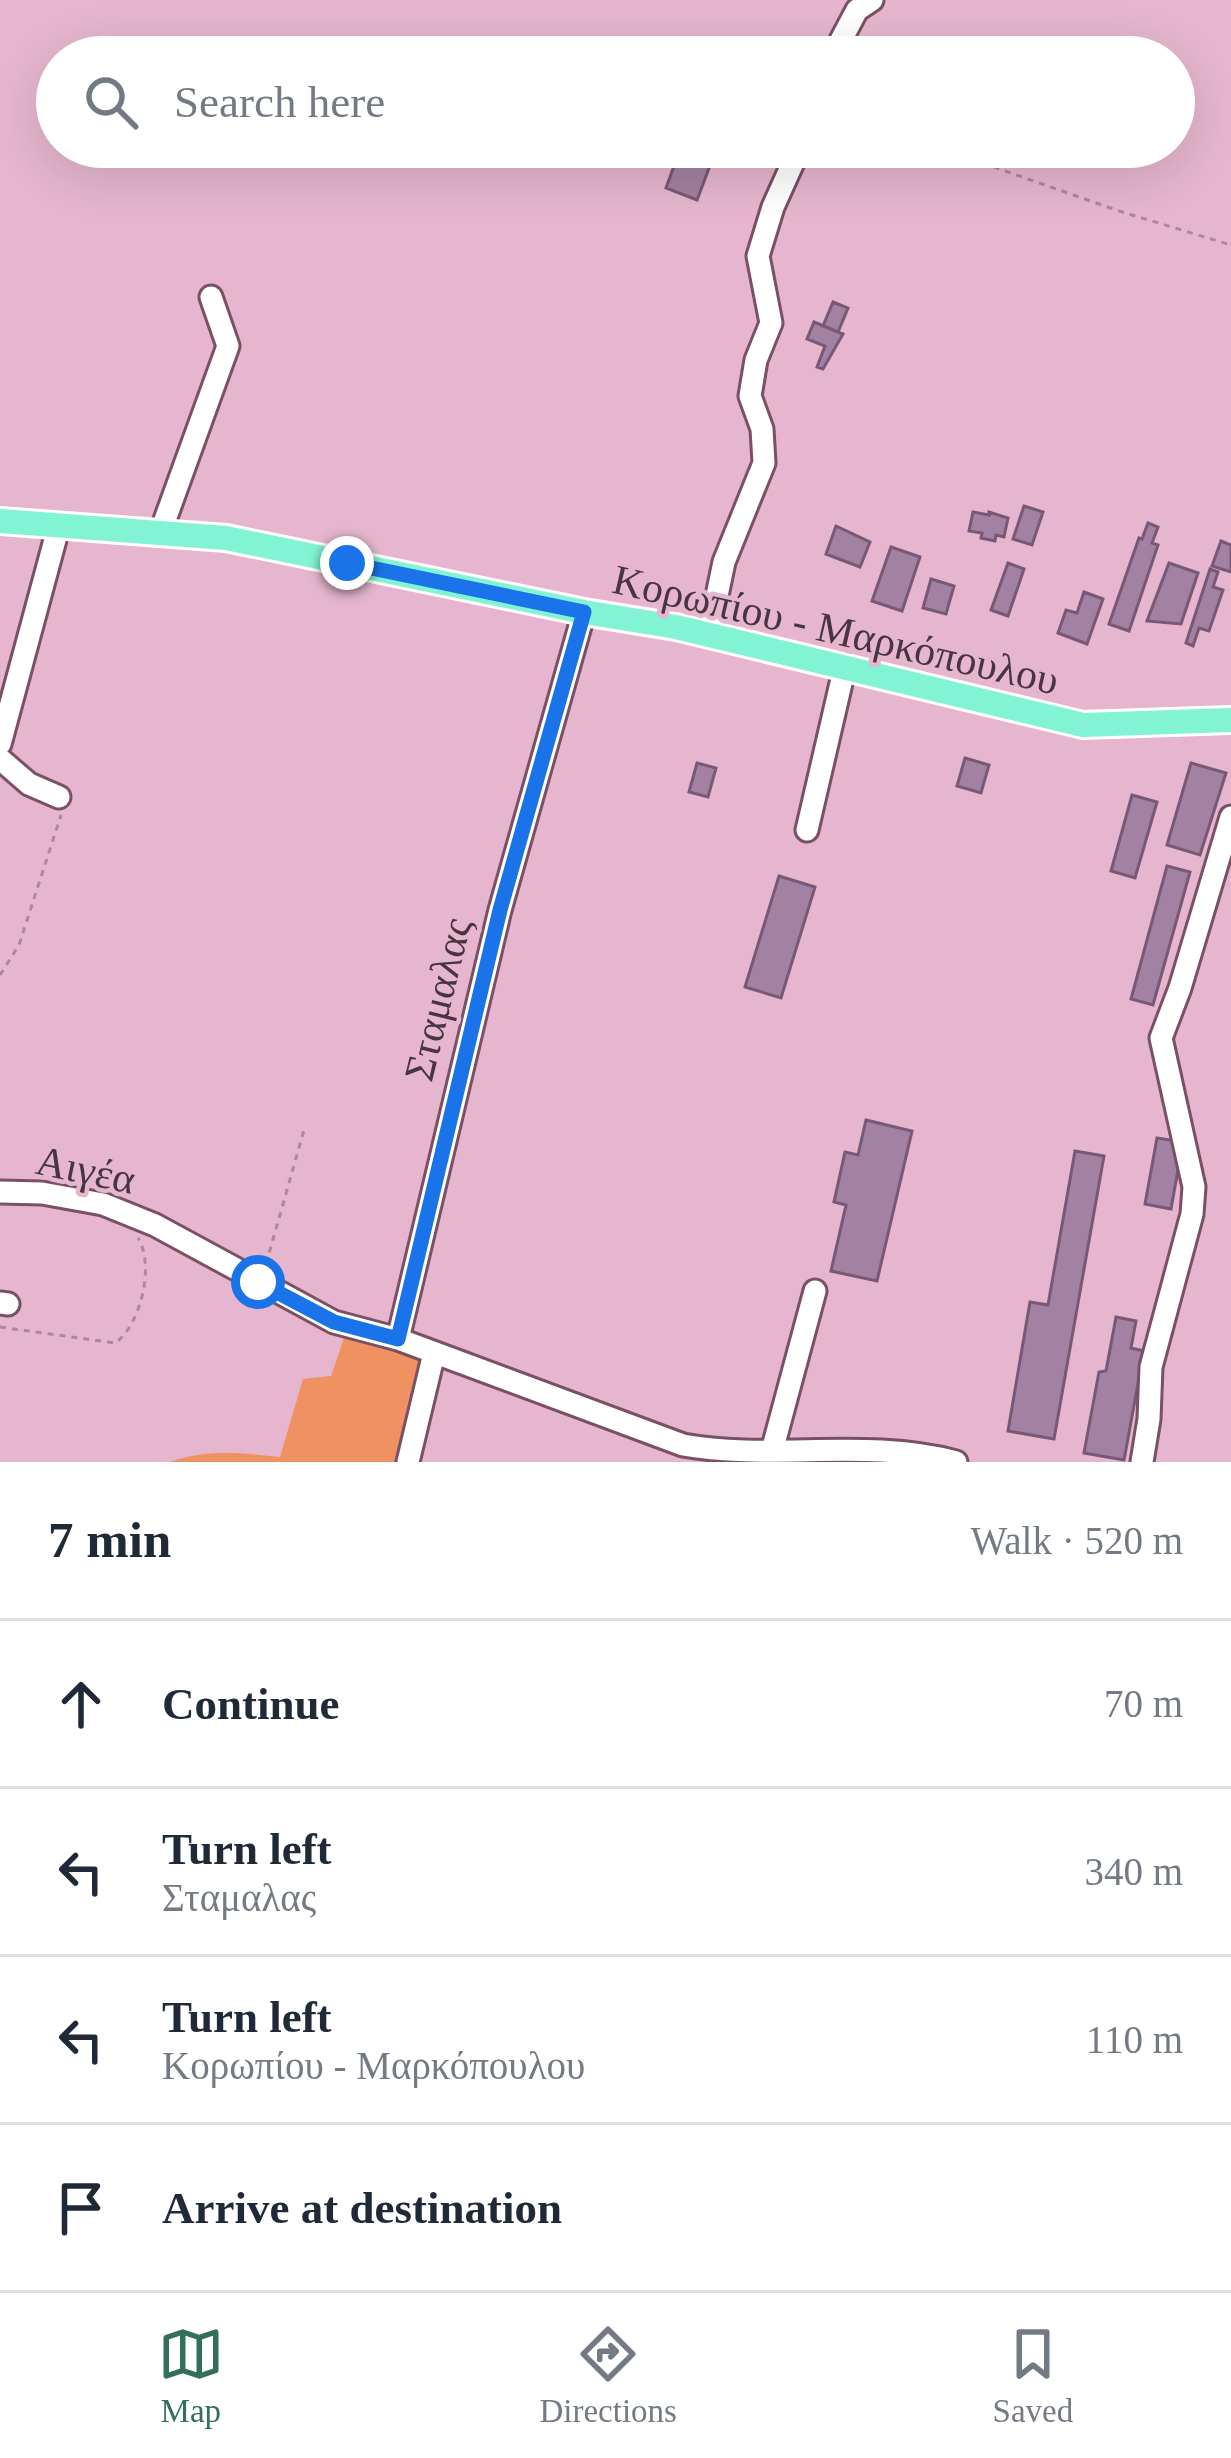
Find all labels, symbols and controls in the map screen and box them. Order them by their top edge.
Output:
search box [36,36,1195,168]
icon: search [78,69,144,135]
text: Search here [174,77,385,127]
route end [320,536,374,590]
street label: Κορωπίου - Μαρκόπουλου [608,556,1063,704]
street label: Σταμαλας [396,913,480,1085]
street label: Αιγέα [32,1137,139,1203]
route start [231,1255,285,1309]
text: 7 min [48,1512,171,1568]
text: Walk · 520 m [971,1519,1183,1562]
icon: ahead [48,1671,114,1737]
text: Continue [162,1679,340,1729]
text: 70 m [1104,1682,1183,1725]
text: Turn left [162,1824,332,1874]
icon: left [48,1839,114,1905]
text: 340 m [1084,1850,1183,1893]
text: Σταμαλας [162,1876,316,1919]
text: Turn left [162,1992,332,2042]
icon: left [48,2007,114,2073]
text: 110 m [1086,2018,1183,2061]
text: Κορωπίου - Μαρκόπουλου [162,2044,585,2087]
icon: arrive [48,2175,114,2241]
text: Arrive at destination [162,2183,562,2233]
tab: Map [158,2321,224,2430]
tab: Directions [539,2321,677,2430]
tab: Saved [993,2321,1073,2430]

